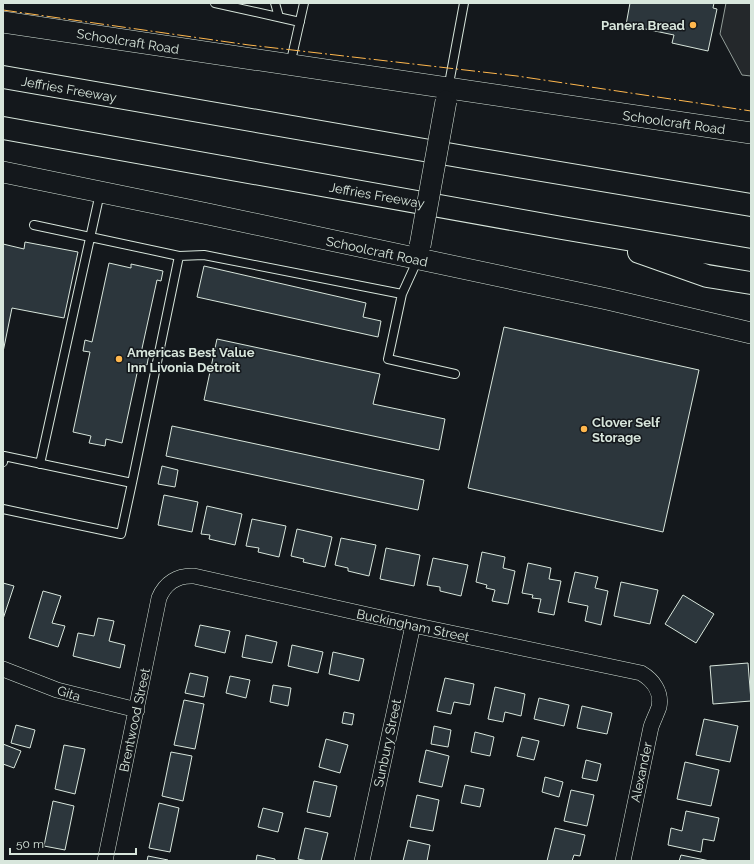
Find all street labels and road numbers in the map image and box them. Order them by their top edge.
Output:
street label: Schoolcraft Road [76,26,180,57]
street label: Jeffries Freeway [20,74,118,105]
street label: Schoolcraft Road [622,108,726,137]
street label: Jeffries Freeway [328,180,426,211]
street label: Schoolcraft Road [325,233,429,270]
street label: Buckingham Street [355,606,471,645]
street label: Brentwood Street [116,666,153,773]
street label: Gita [55,683,82,704]
street label: Sunbury Street [371,697,404,788]
street label: Alexander [628,740,655,804]

